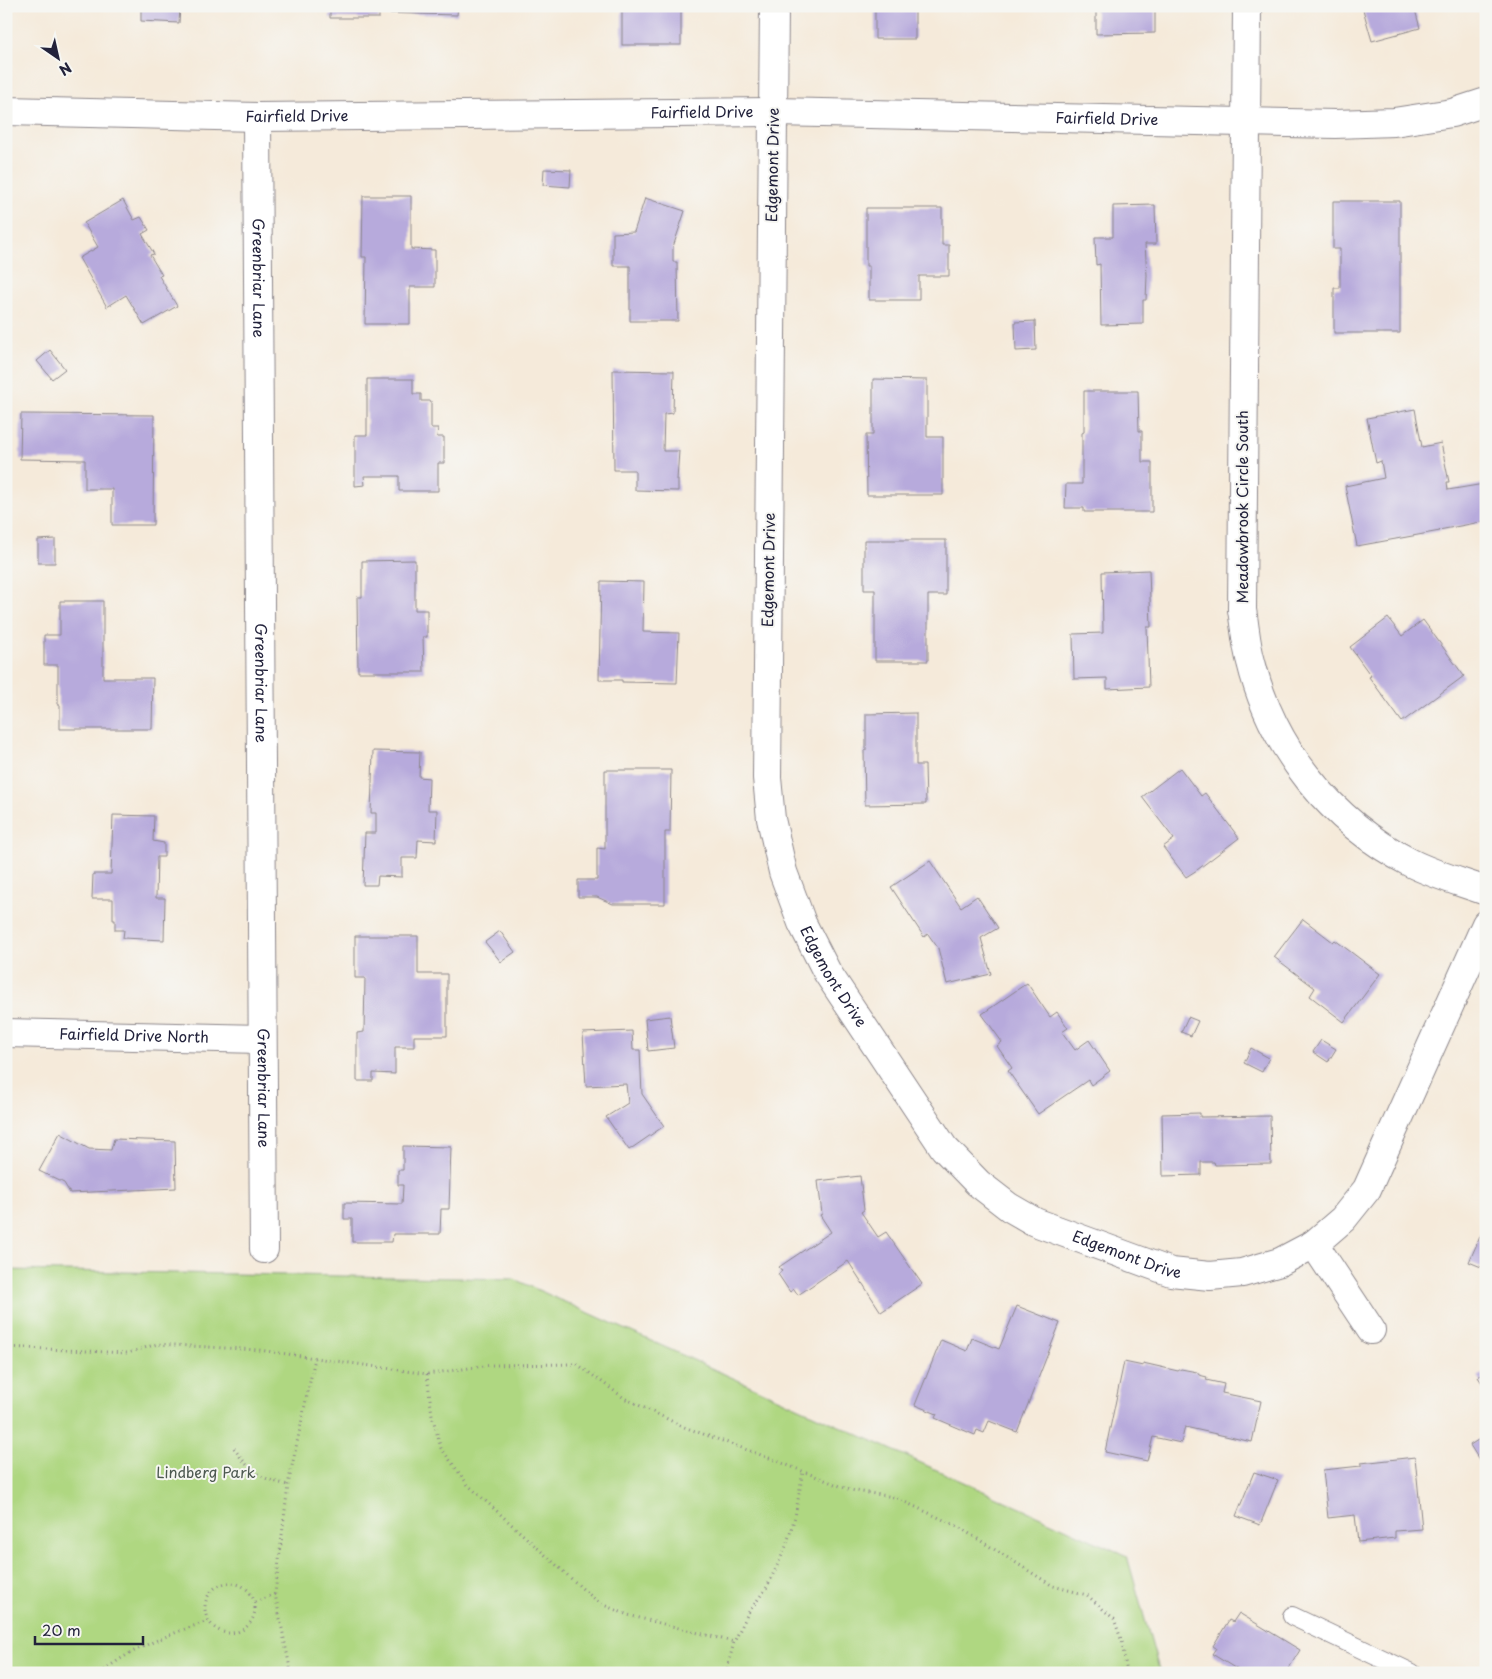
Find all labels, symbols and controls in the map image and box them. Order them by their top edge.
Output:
north arrow [32,32,82,82]
text: N [55,57,76,81]
street label: Fairfield Drive [650,99,754,123]
street label: Fairfield Drive [245,103,349,127]
street label: Fairfield Drive [1055,105,1159,130]
street label: Edgemont Drive [759,108,784,222]
street label: Greenbriar Lane [248,218,271,338]
street label: Meadowbrook Circle South [1230,410,1253,604]
street label: Edgemont Drive [755,513,780,627]
street label: Greenbriar Lane [250,623,274,743]
street label: Edgemont Drive [795,921,873,1031]
street label: Fairfield Drive North [59,1021,209,1048]
street label: Greenbriar Lane [253,1028,276,1148]
street label: Edgemont Drive [1069,1224,1182,1283]
park label: Lindberg Park [156,1460,256,1483]
scale bar [35,1614,142,1646]
text: 20 m [42,1618,81,1641]

